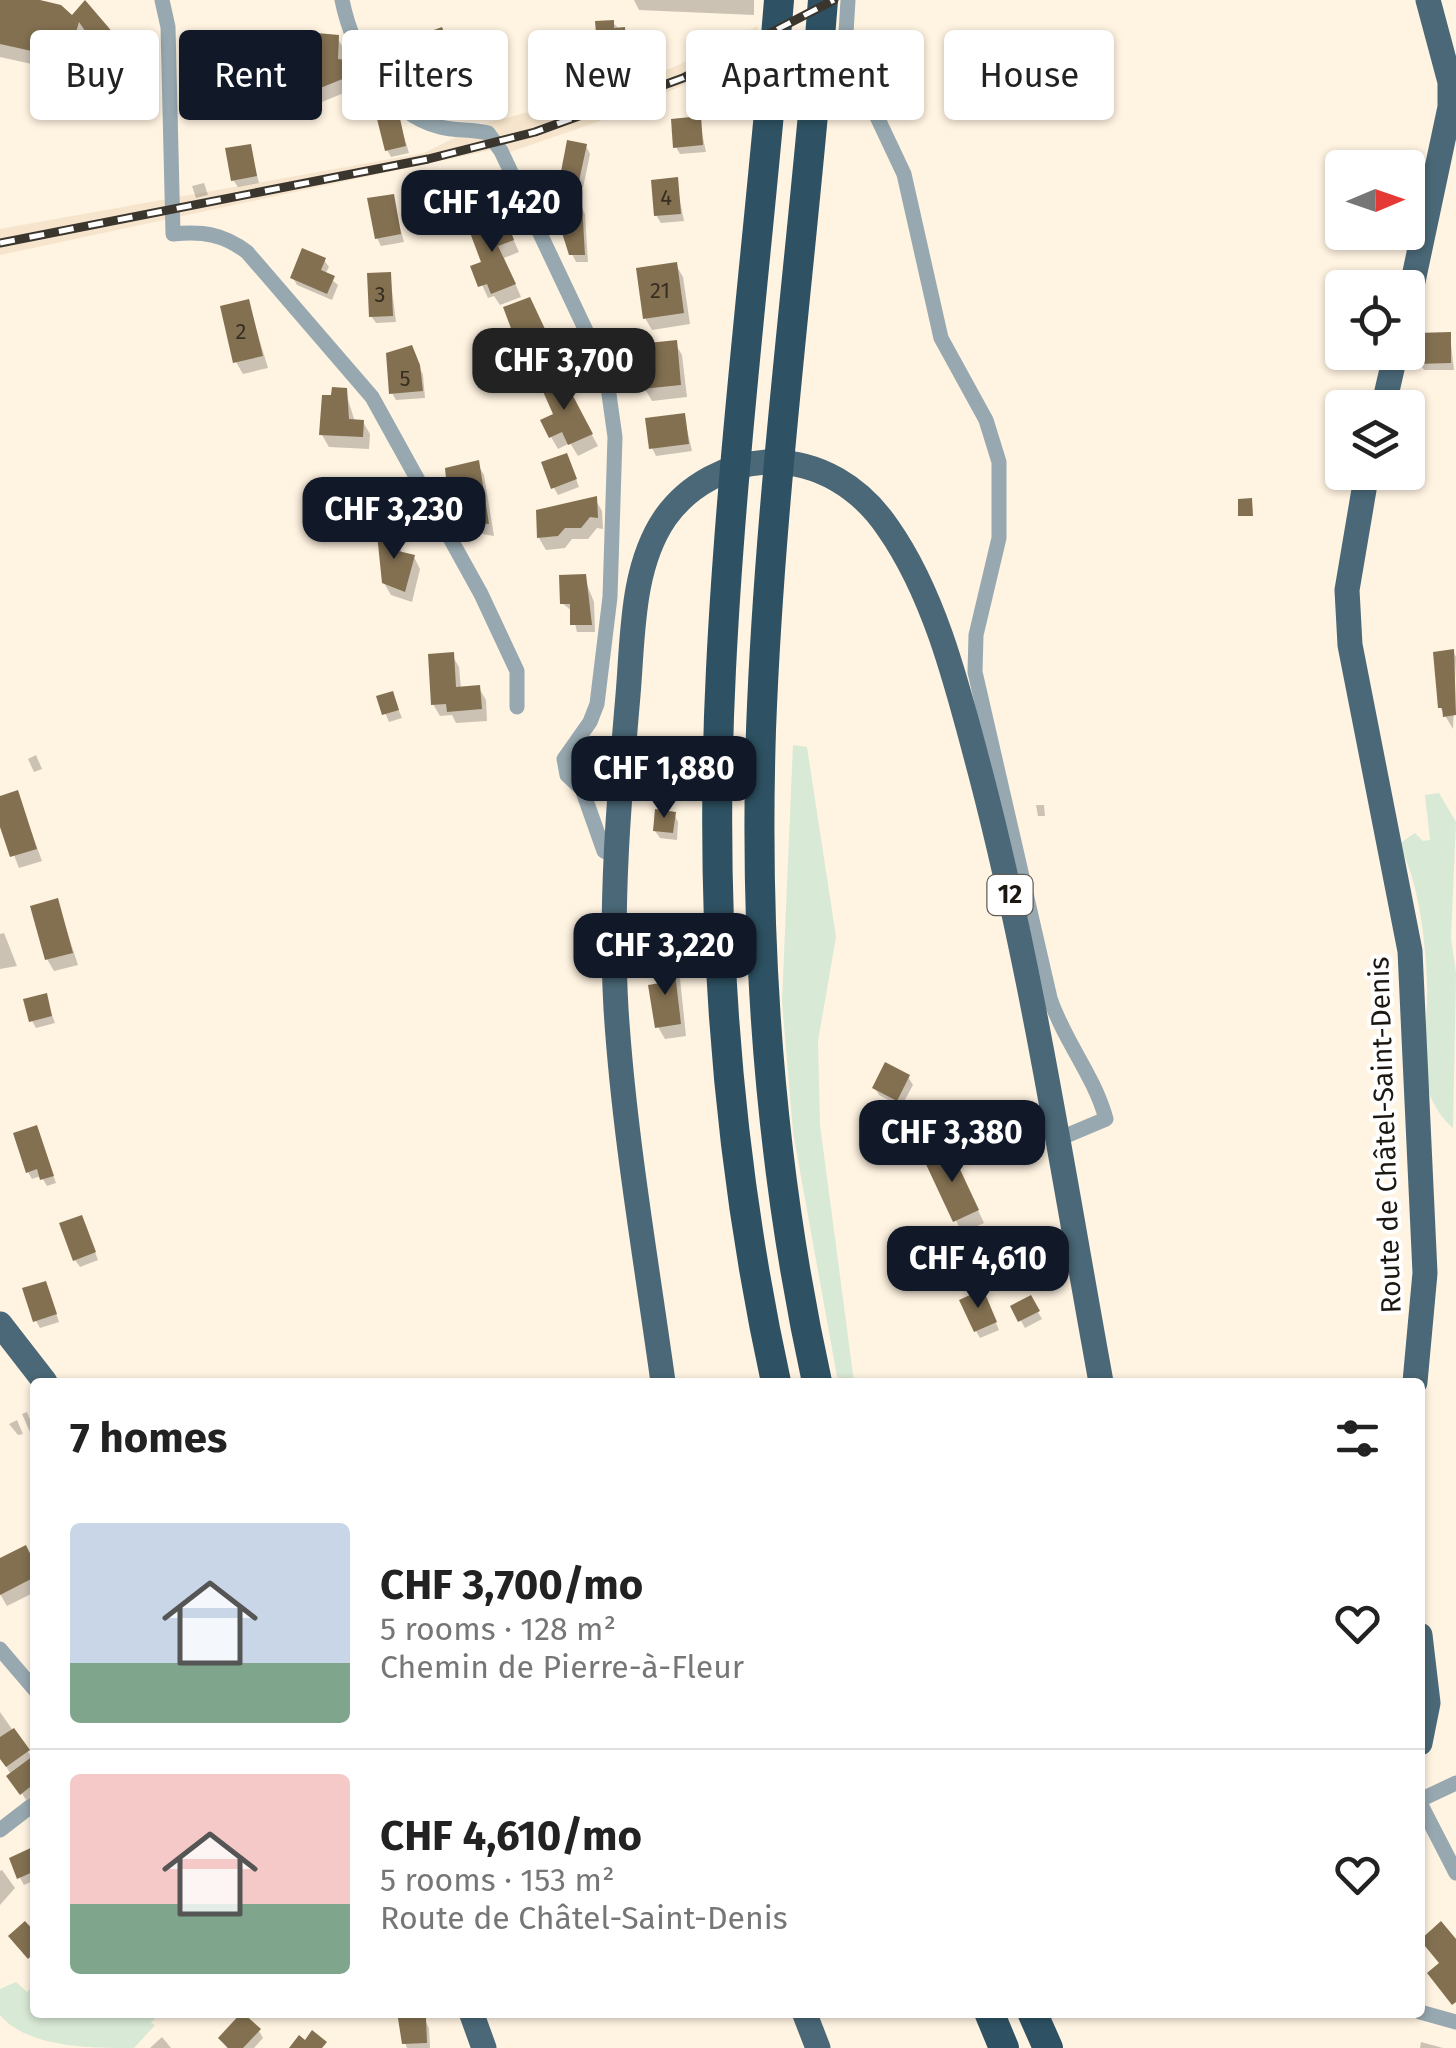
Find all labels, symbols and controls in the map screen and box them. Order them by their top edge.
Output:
chip: Buy [30,30,159,120]
chip: Rent [179,30,322,120]
chip: Filters [342,30,508,120]
chip: New [528,30,666,120]
chip: Apartment [686,30,924,120]
chip: House [944,30,1114,120]
north arrow [1325,150,1425,250]
map controls [1325,150,1425,490]
pin: CHF 1,420 [378,170,606,255]
text: CHF 1,420 [423,183,561,221]
house number: 4 [660,184,672,211]
button: locate [1325,270,1425,370]
house number: 21 [650,277,670,304]
house number: 3 [375,281,385,308]
house number: 2 [236,318,246,345]
pin: CHF 3,700 [450,328,678,413]
text: CHF 3,700 [494,341,634,379]
house number: 5 [399,365,411,392]
button: layers [1325,390,1425,490]
pin: CHF 3,230 [280,477,508,562]
text: CHF 3,230 [325,490,463,528]
pin: CHF 1,880 [550,736,778,821]
text: CHF 1,880 [593,749,735,787]
road number: 12 [988,875,1032,915]
pin: CHF 3,220 [551,913,779,998]
text: CHF 3,220 [595,926,735,964]
street label: Route de Châtel-Saint-Denis [1362,956,1408,1314]
pin: CHF 3,380 [838,1100,1066,1185]
text: CHF 3,380 [881,1113,1023,1151]
pin: CHF 4,610 [864,1226,1092,1311]
text: CHF 4,610 [909,1239,1047,1277]
icon: filters [1330,1411,1385,1466]
text: 7 homes [70,1413,227,1463]
text: CHF 3,700/mo [380,1560,643,1610]
icon: home [150,1563,270,1683]
icon: heart [1330,1596,1385,1651]
text: 5 rooms · 128 m² [380,1610,616,1648]
text: Chemin de Pierre-à-Fleur [380,1648,744,1686]
text: CHF 4,610/mo [380,1811,642,1861]
icon: home [150,1814,270,1934]
icon: heart [1330,1847,1385,1902]
text: 5 rooms · 153 m² [380,1861,614,1899]
text: Route de Châtel-Saint-Denis [380,1899,788,1937]

